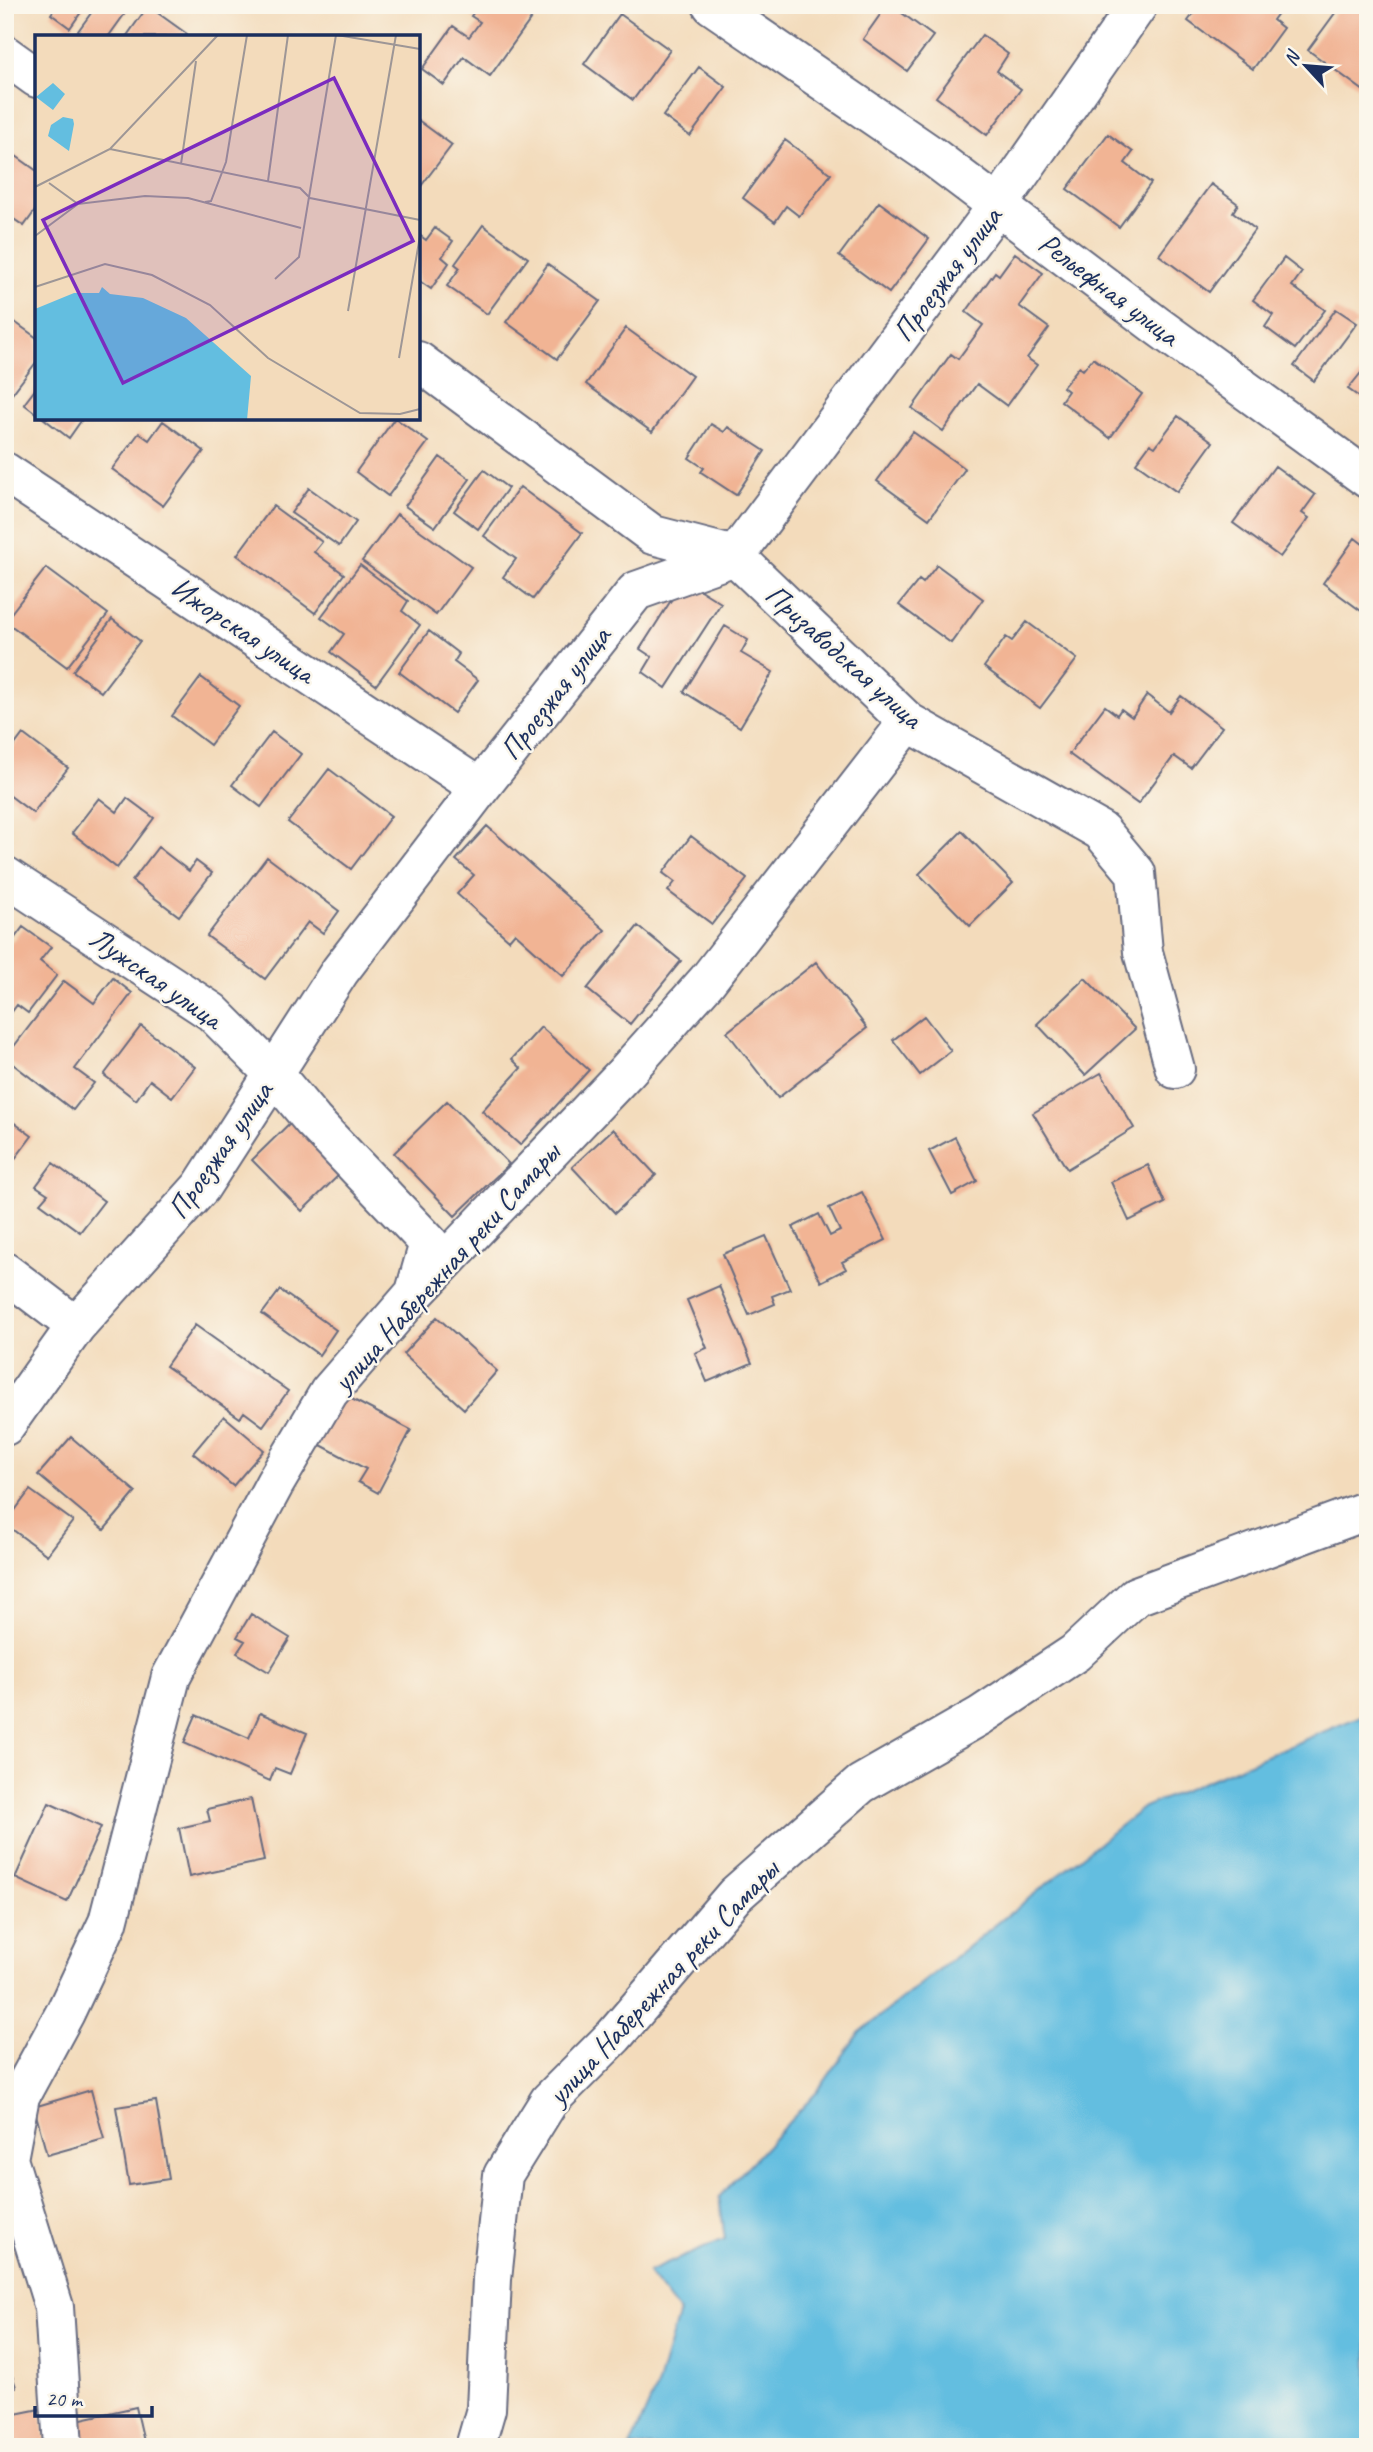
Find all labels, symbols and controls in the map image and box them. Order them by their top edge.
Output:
north arrow [1272,32,1342,102]
inset map [35,35,420,420]
text: N [1278,46,1306,70]
street label: Проезжая улица [884,198,1011,349]
street label: Рельефная улица [1031,224,1188,355]
street label: Ижорская улица [164,568,324,693]
street label: Призаводская улица [758,575,932,738]
street label: Проезжая улица [491,617,620,767]
street label: Лужская улица [82,919,232,1039]
street label: Проезжая улица [159,1072,282,1226]
street label: улица Набережная реки Самары [323,1133,570,1401]
street label: улица Набережная реки Самары [538,1849,788,2114]
scale bar [35,2375,152,2419]
text: 20 m [46,2386,84,2412]

